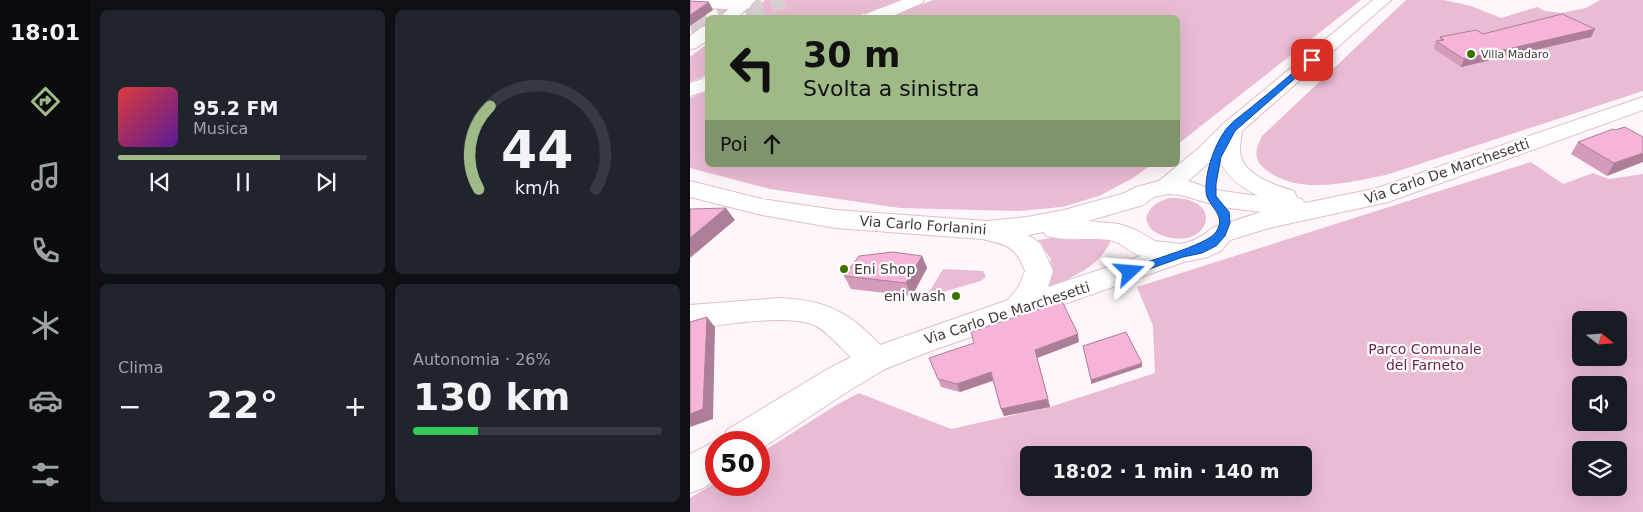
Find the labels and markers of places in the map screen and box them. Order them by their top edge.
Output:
pin [1291,39,1333,81]
marker: Villa Madaro [1465,48,1477,60]
place label: Villa Madaro [1481,48,1549,61]
place label: Eni Shop [854,261,915,277]
marker: Eni Shop [838,263,850,275]
place label: eni wash [884,288,946,304]
marker: eni wash [950,290,962,302]

